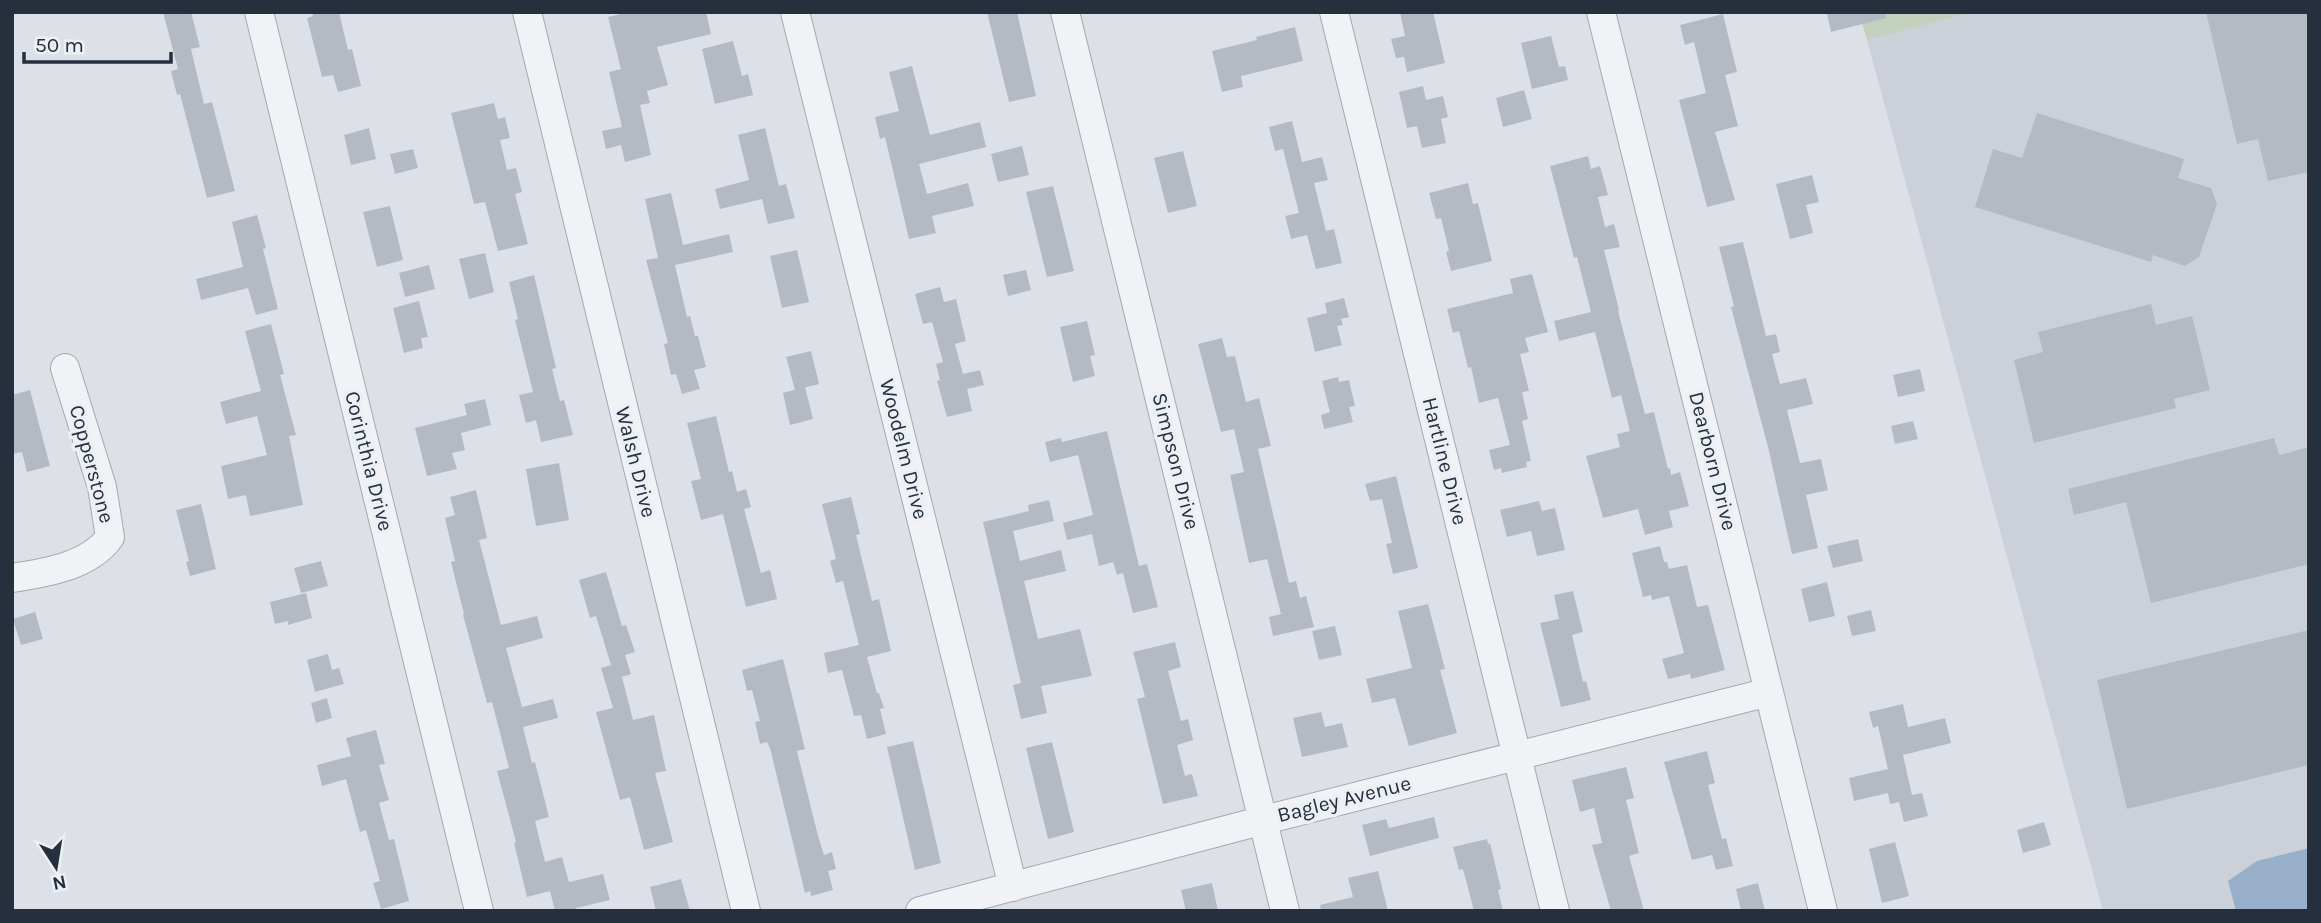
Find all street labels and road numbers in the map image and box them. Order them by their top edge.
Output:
street label: Woodelm Drive [875,376,933,522]
street label: Corinthia Drive [340,389,398,533]
street label: Dearborn Drive [1684,389,1742,533]
street label: Simpson Drive [1147,390,1205,532]
street label: Hartline Drive [1418,395,1472,527]
street label: Copperstone [65,402,119,526]
street label: Walsh Drive [611,404,661,520]
street label: Bagley Avenue [1275,771,1413,827]

